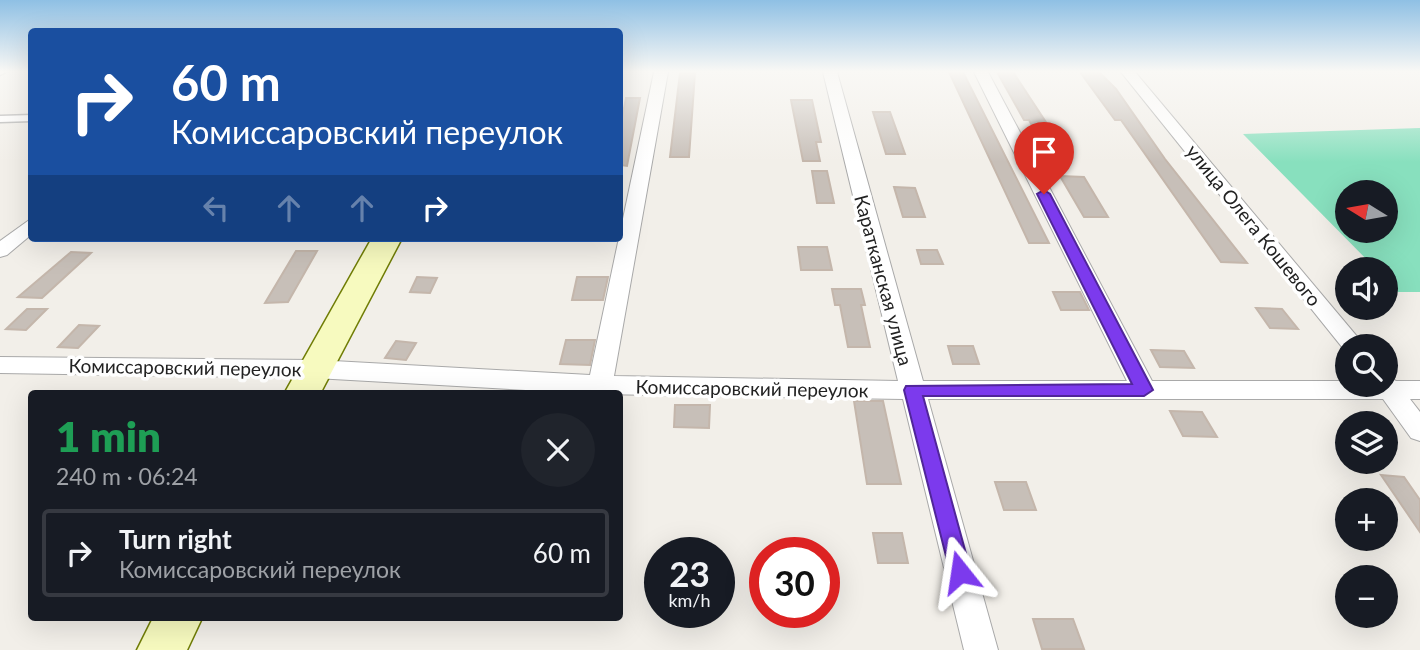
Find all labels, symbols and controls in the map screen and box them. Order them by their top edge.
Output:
text: 60 m [171,53,281,111]
icon: right [56,56,147,147]
text: Комиссаровский переулок [171,112,563,151]
pin [1014,122,1074,194]
icon: arrive [1025,133,1063,171]
street label: улица Олега Кошевого [1182,140,1326,310]
north arrow [1335,180,1398,243]
map controls [1335,180,1398,628]
icon: left [197,189,235,227]
icon: ahead [270,189,308,227]
icon: ahead [343,189,381,227]
icon: right [416,189,454,227]
street label: Каратканская улица [850,192,918,368]
button: sound [1335,257,1398,320]
button: search [1335,334,1398,397]
street label: Комиссаровский переулок [68,353,302,381]
street label: Комиссаровский переулок [635,374,869,402]
text: 1 min [56,411,161,461]
button: layers [1335,411,1398,474]
button: close [521,413,595,487]
text: 240 m · 06:24 [56,462,198,490]
button: + [1335,488,1398,551]
text: Turn right [119,523,232,555]
icon: right [60,534,98,572]
position arrow [923,535,997,609]
text: 60 m [533,537,591,569]
speed limit sign: 30 [749,537,840,628]
text: 23 [669,552,710,594]
text: Комиссаровский переулок [119,555,401,583]
button: − [1335,565,1398,628]
text: km/h [668,589,711,611]

